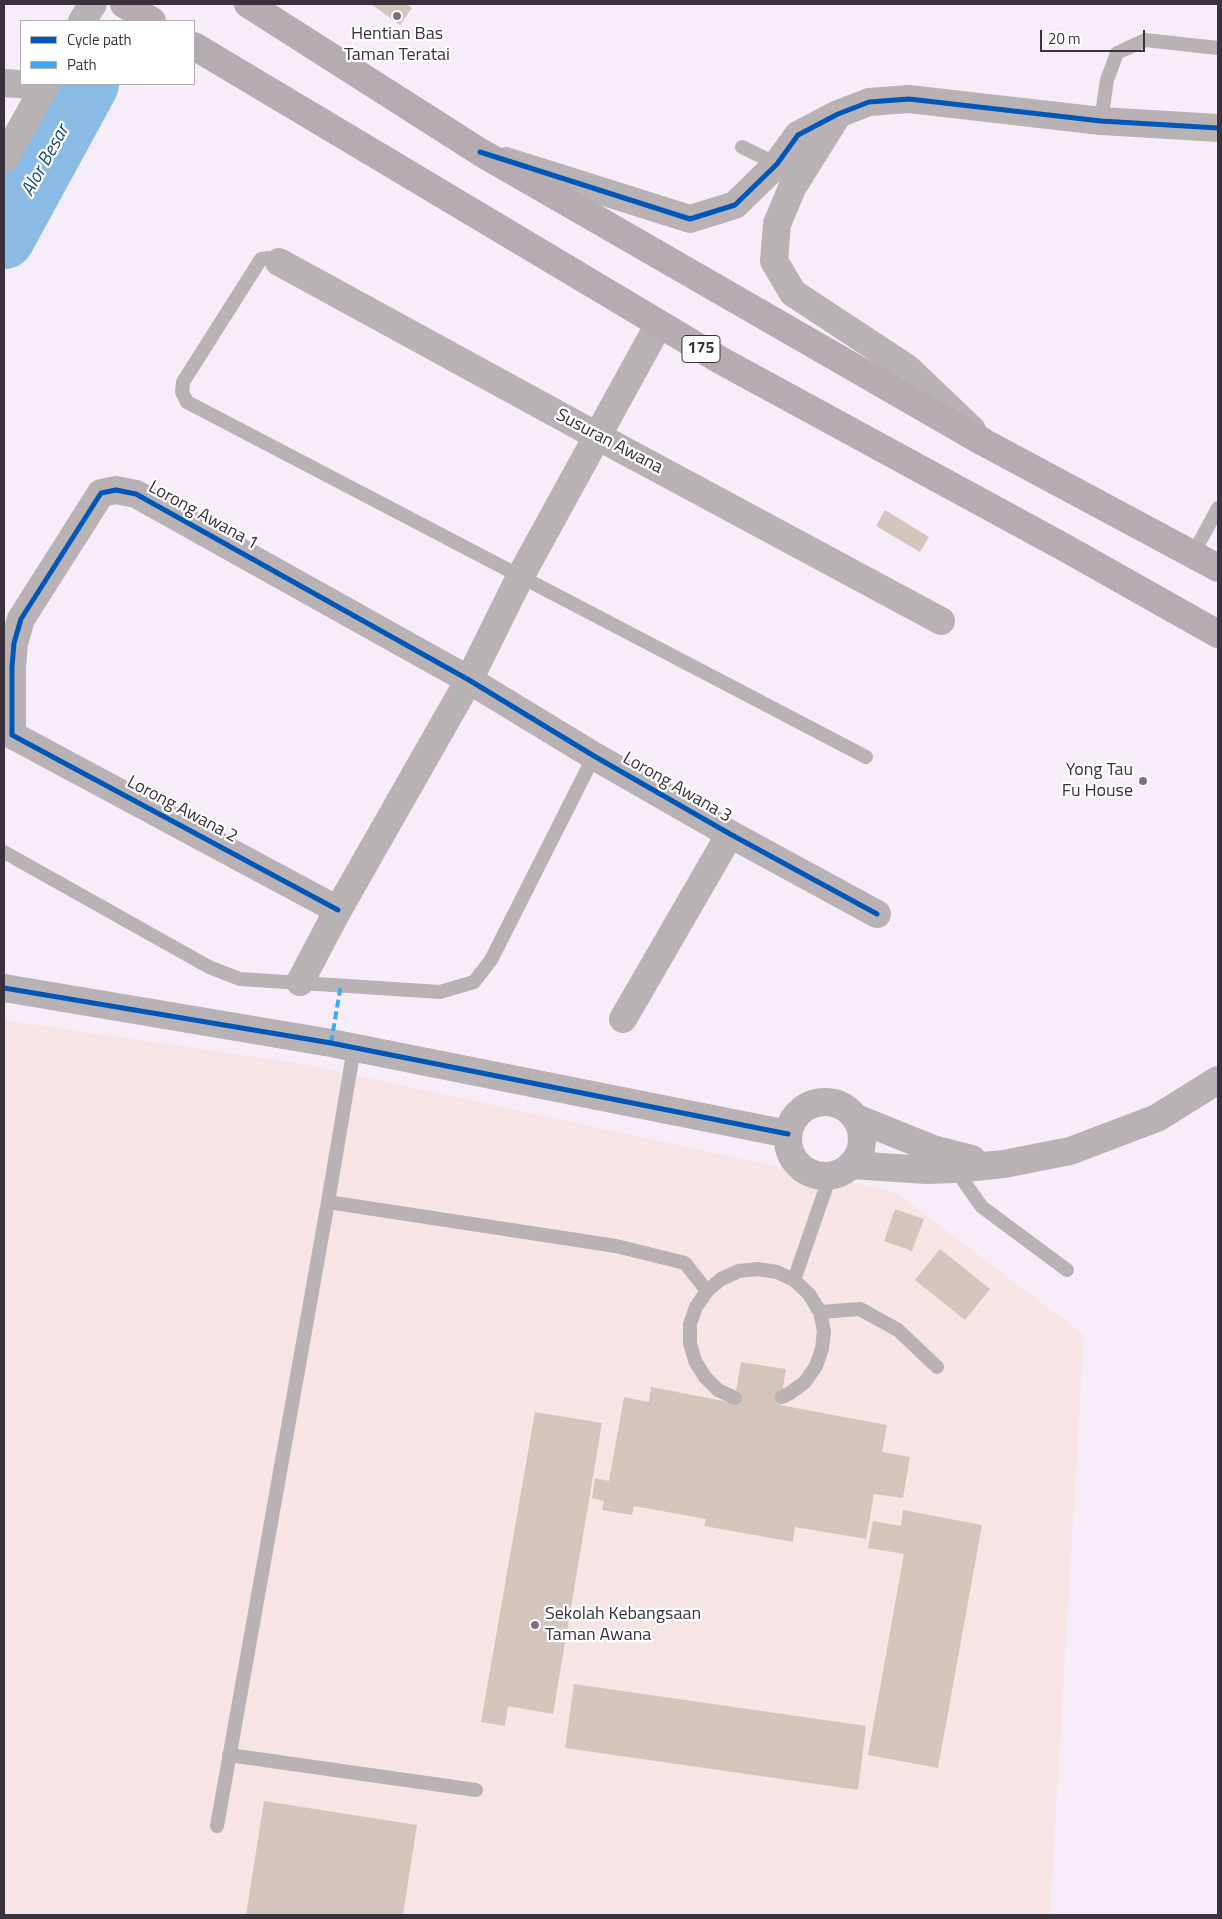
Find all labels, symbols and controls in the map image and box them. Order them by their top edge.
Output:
marker: Hentian Bas Taman Teratai [391,10,403,22]
legend [20,20,195,85]
scale bar [1042,20,1147,52]
place label: Hentian Bas Taman Teratai [344,24,450,66]
text: 20 m [1048,27,1081,50]
text: Cycle path [67,28,132,51]
text: Path [67,53,97,76]
water label: Alor Besar [17,122,75,200]
road number: 175 [682,336,720,362]
street label: Susuran Awana [552,405,666,479]
street label: Lorong Awana 1 [144,477,262,555]
street label: Lorong Awana 3 [619,748,735,828]
place label: Yong Tau Fu House [1062,760,1133,802]
street label: Lorong Awana 2 [123,772,241,848]
marker: Yong Tau Fu House [1137,775,1149,787]
place label: Sekolah Kebangsaan Taman Awana [545,1604,701,1646]
marker: Sekolah Kebangsaan Taman Awana [529,1619,541,1631]

